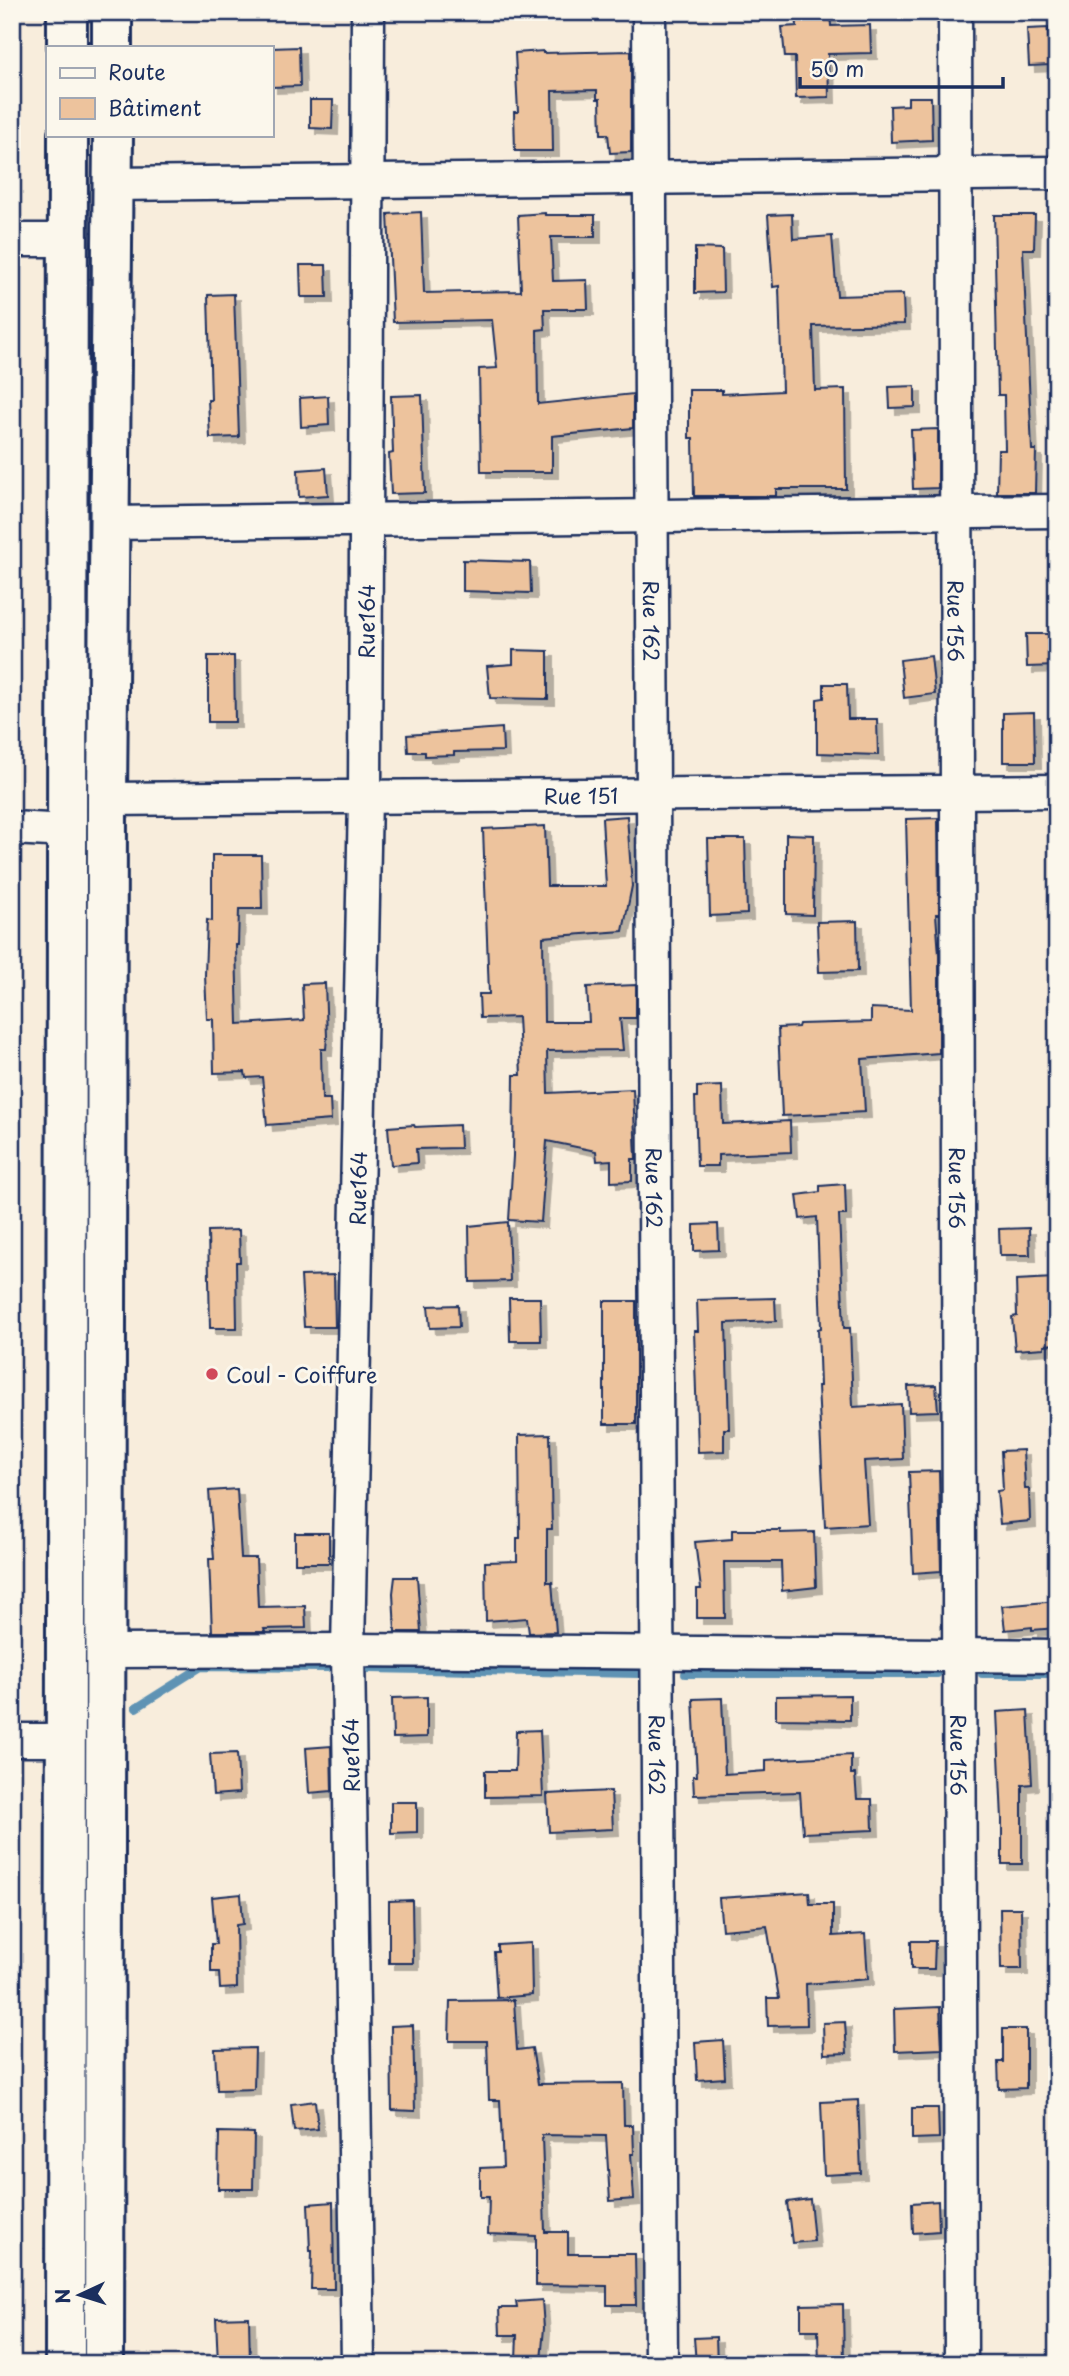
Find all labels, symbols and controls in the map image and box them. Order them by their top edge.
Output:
legend [46,46,273,136]
scale bar [800,46,1002,90]
text: 50 m [810,52,864,84]
text: Route [108,55,166,87]
text: Bâtiment [108,91,201,123]
street label: Rue 162 [636,580,668,662]
street label: Rue 156 [940,580,973,662]
street label: Rue164 [350,584,382,659]
street label: Rue 151 [544,779,618,811]
street label: Rue 162 [639,1147,671,1229]
street label: Rue 156 [942,1147,974,1229]
street label: Rue164 [340,1150,374,1226]
place label: Coul - Coiffure [226,1358,378,1390]
marker: Coul - Coiffure [204,1366,220,1382]
street label: Rue 162 [642,1714,674,1796]
street label: Rue 156 [943,1714,976,1796]
street label: Rue164 [333,1717,367,1793]
north arrow [46,2260,116,2330]
text: N [48,2288,77,2305]

